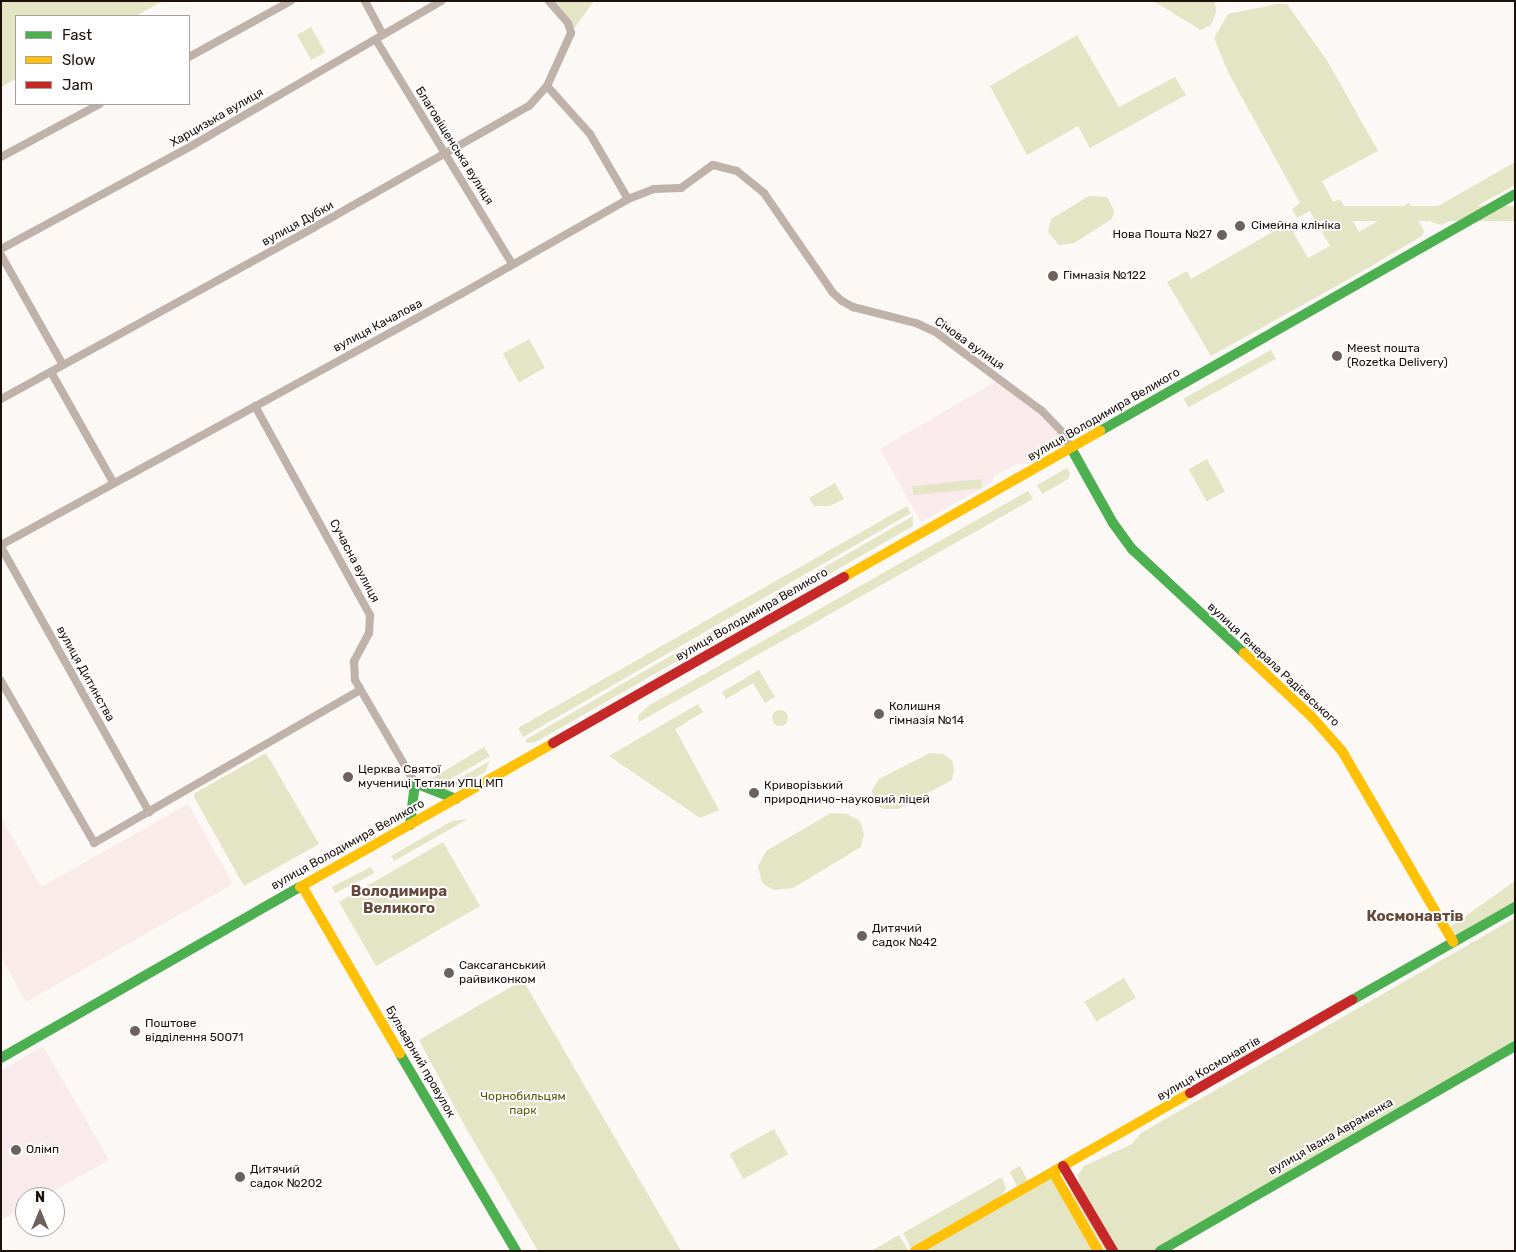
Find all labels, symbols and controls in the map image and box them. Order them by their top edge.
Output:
legend [15,15,190,105]
text: Fast [62,26,92,44]
text: Slow [62,51,95,69]
text: Jam [62,76,93,94]
street label: Благовіщенська вулиця [412,84,496,208]
street label: Харцизька вулиця [168,85,266,151]
street label: вулиця Дубки [260,198,336,250]
marker: Сімейна клініка [1233,219,1247,233]
place label: Сімейна клініка [1251,219,1341,233]
place label: Нова Пошта №27 [1113,228,1212,242]
marker: Нова Пошта №27 [1216,229,1228,241]
place label: Гімназія №122 [1063,269,1146,283]
marker: Гімназія №122 [1047,270,1059,282]
street label: вулиця Качалова [331,296,425,356]
street label: Січова вулиця [931,315,1007,373]
place label: Meest пошта (Rozetka Delivery) [1347,342,1447,370]
marker: Meest пошта (Rozetka Delivery) [1331,350,1343,362]
street label: вулиця Володимира Великого [1025,365,1183,465]
street label: Сучасна вулиця [326,517,382,605]
street label: вулиця Володимира Великого [673,565,831,665]
street label: вулиця Генерала Радієвського [1204,600,1342,730]
street label: вулиця Дитинства [53,624,117,724]
place label: Колишня гімназія №14 [889,700,964,728]
marker: Колишня гімназія №14 [873,708,885,720]
place label: Церква Святої мучениці Тетяни УПЦ МП [358,763,503,791]
marker: Церква Святої мучениці Тетяни УПЦ МП [342,771,354,783]
place label: Криворізький природничо-науковий ліцей [764,779,930,807]
marker: Криворізький природничо-науковий ліцей [748,787,760,799]
street label: вулиця Володимира Великого [269,797,427,893]
district label: Володимира Великого [351,882,447,917]
district label: Космонавтів [1366,908,1464,926]
place label: Дитячий садок №42 [872,922,937,950]
marker: Дитячий садок №42 [856,930,868,942]
place label: Саксаганський райвиконком [459,959,546,987]
marker: Саксаганський райвиконком [443,967,455,979]
street label: Бульварний провулок [382,1004,458,1120]
place label: Поштове відділення 50071 [145,1017,243,1045]
marker: Поштове відділення 50071 [129,1025,141,1037]
street label: вулиця Космонавтів [1155,1034,1263,1104]
park label: Чорнобильцям парк [480,1090,566,1118]
street label: вулиця Івана Авраменка [1266,1095,1396,1179]
place label: Олімп [26,1143,59,1157]
marker: Олімп [10,1144,22,1156]
place label: Дитячий садок №202 [250,1163,322,1191]
marker: Дитячий садок №202 [234,1171,246,1183]
north arrow [15,1187,65,1237]
text: N [35,1189,45,1206]

